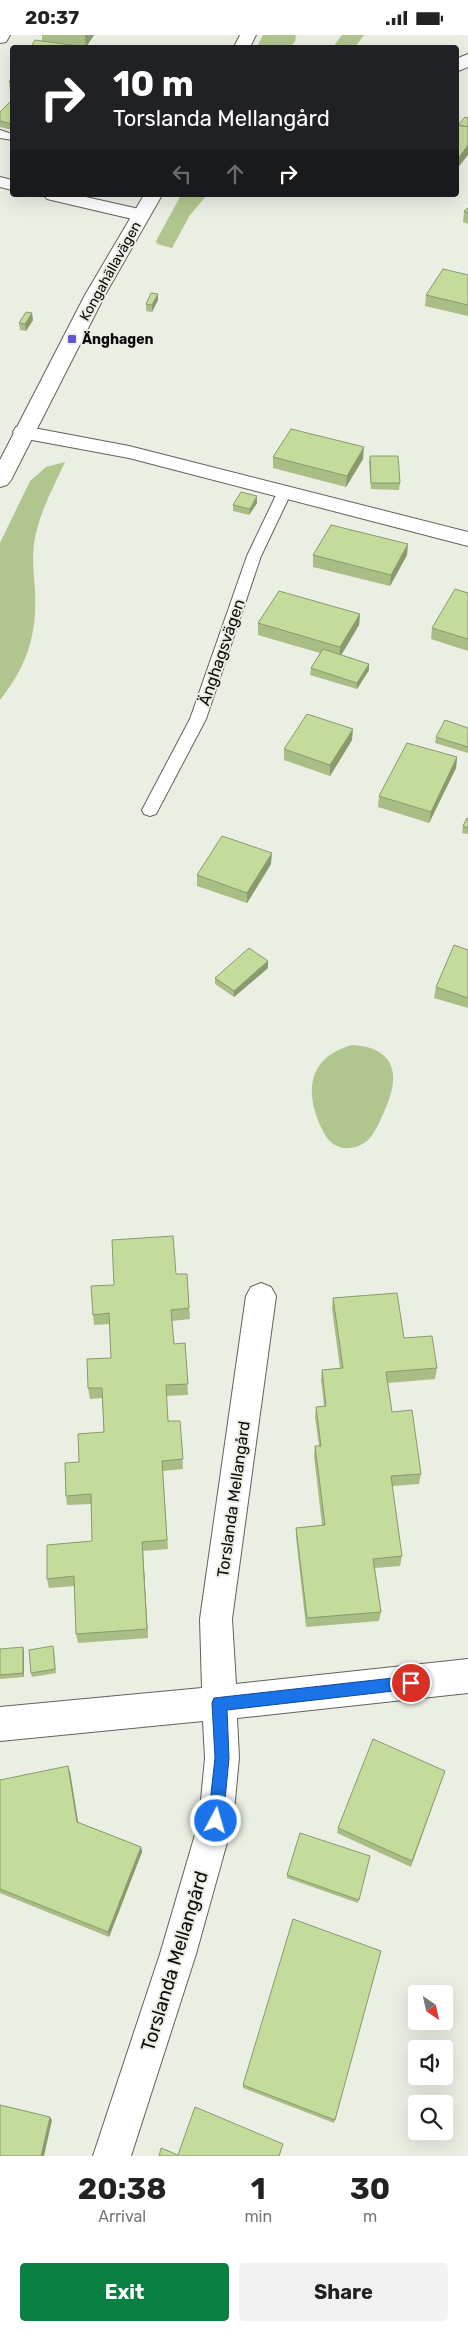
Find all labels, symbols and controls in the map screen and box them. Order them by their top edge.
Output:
text: 20:37 [25,6,79,29]
text: 10 m [113,63,194,105]
icon: right [30,65,95,130]
text: Torslanda Mellangård [113,105,330,132]
icon: left [168,160,196,188]
icon: ahead [221,160,249,188]
icon: right [274,160,302,188]
street label: Kongahällavägen [76,219,145,324]
place label: Änghagen [82,330,153,348]
marker: Änghagen [66,333,78,345]
street label: Änghagsvägen [194,596,249,708]
street label: Torslanda Mellangård [213,1420,254,1578]
pin [390,1662,432,1704]
icon: arrive [397,1669,425,1697]
position arrow [189,1794,241,1846]
street label: Torslanda Mellangård [136,1868,213,2054]
north arrow [408,1985,452,2030]
map controls [408,1985,453,2140]
button: sound [408,2040,453,2085]
button: search [408,2095,453,2140]
text: 20:38 [78,2171,167,2207]
text: 1 [251,2171,266,2207]
text: 30 [350,2171,390,2207]
text: Arrival [98,2207,146,2226]
text: min [244,2207,272,2226]
text: m [363,2207,377,2226]
button: Exit [20,2263,229,2321]
button: Share [239,2263,448,2321]

